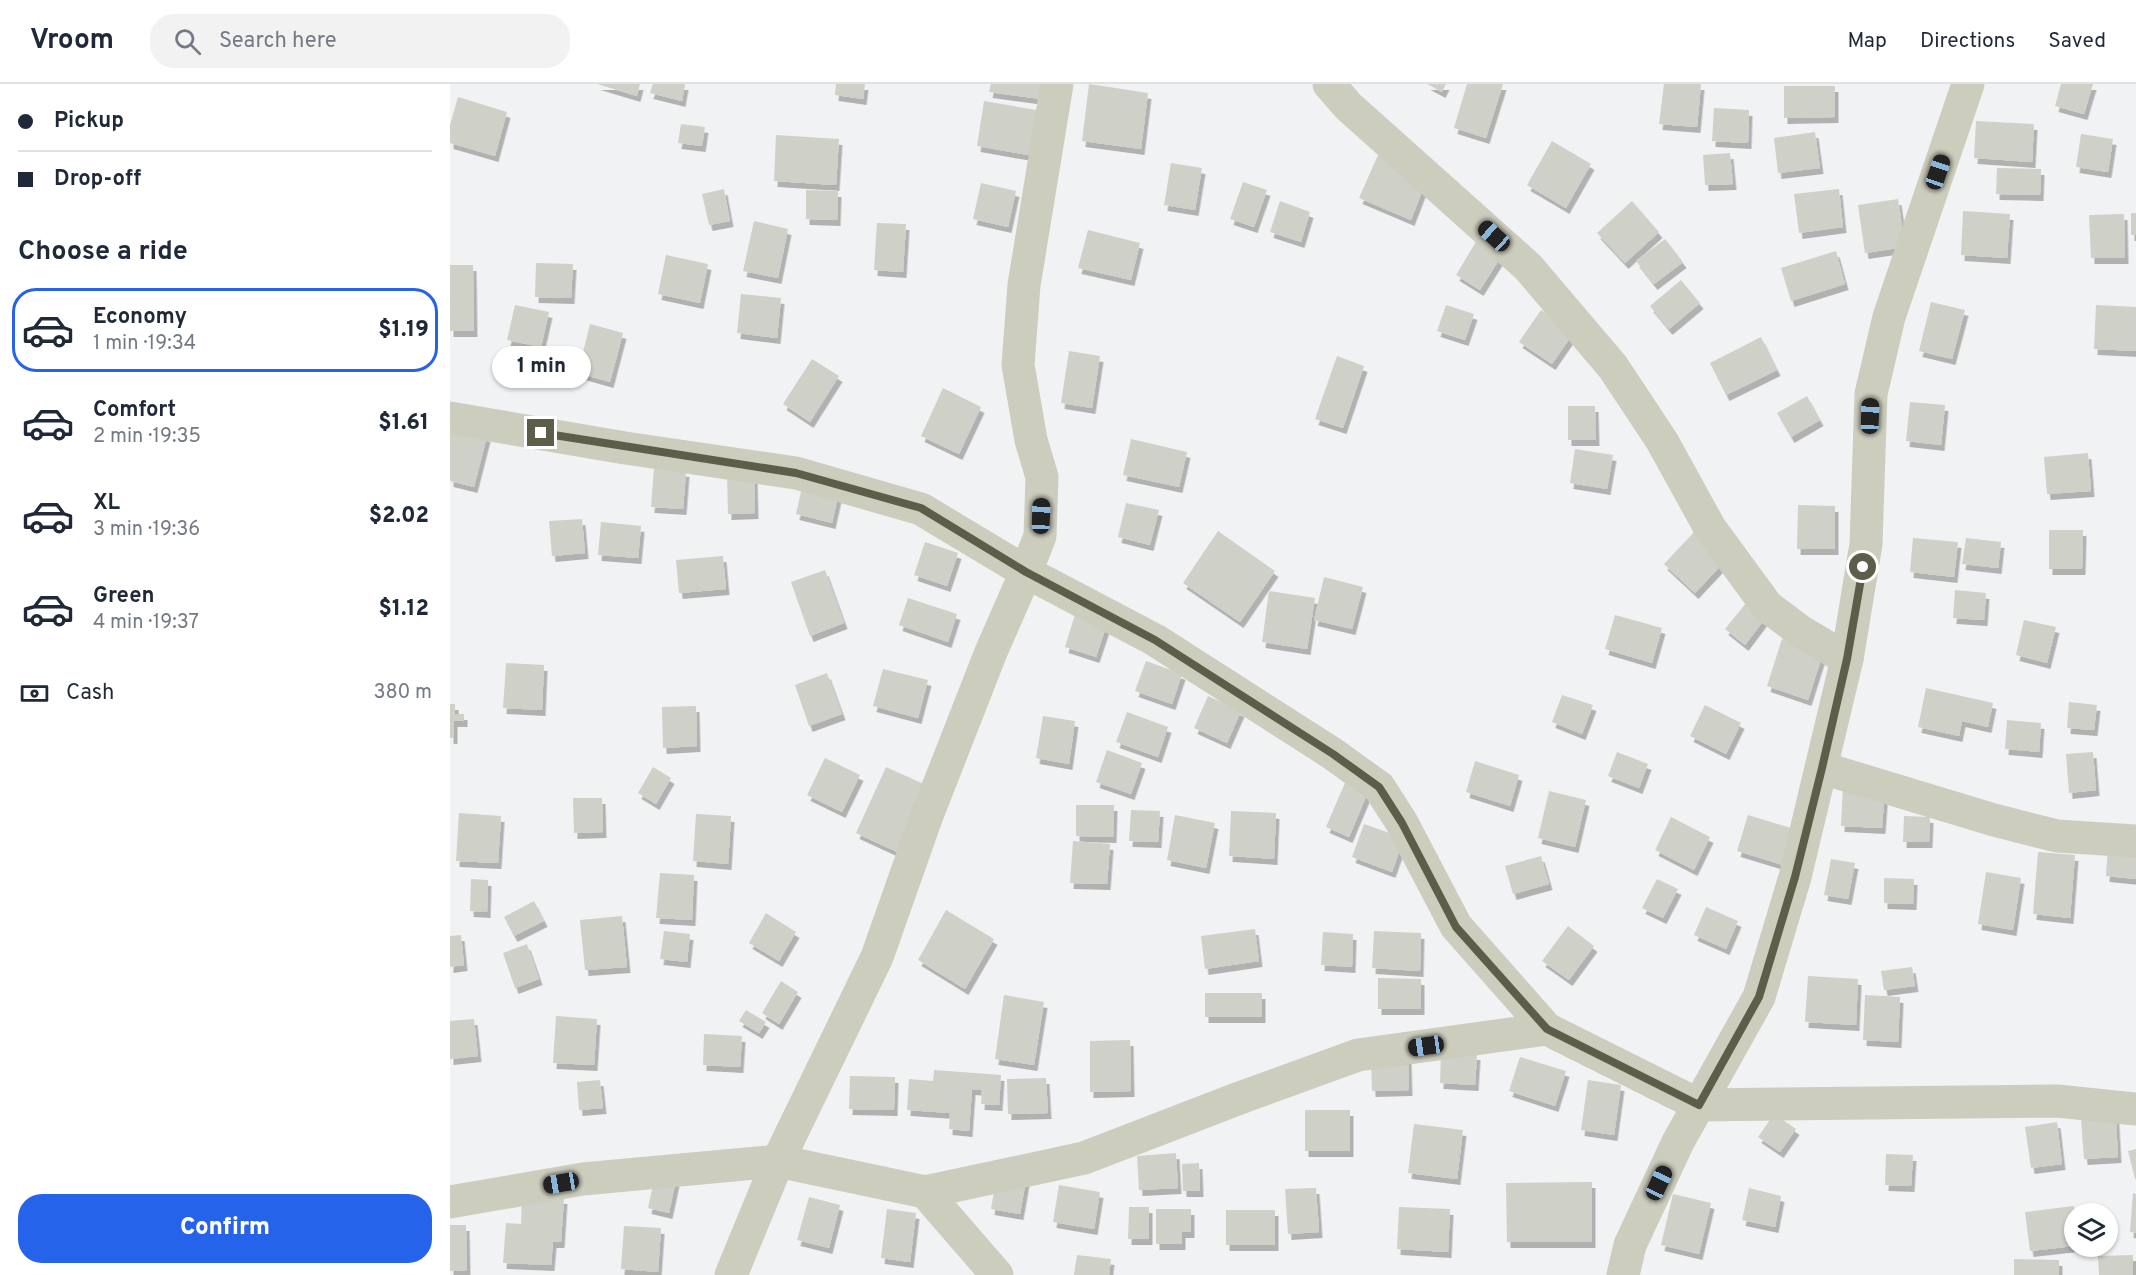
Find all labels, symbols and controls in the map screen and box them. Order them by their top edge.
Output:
search box [150,14,570,68]
text: Vroom [30,23,114,59]
icon: search [171,25,204,58]
text: Search here [219,28,337,55]
text: Map [1847,28,1887,55]
text: Directions [1920,28,2015,55]
text: Saved [2048,28,2106,55]
text: Pickup [54,108,124,135]
car [1924,152,1952,192]
text: Drop-off [54,166,141,193]
car [1475,217,1513,255]
text: Choose a ride [18,235,188,269]
icon: car [21,303,75,357]
text: Economy [93,304,187,331]
text: $1.19 [378,317,429,344]
text: 1 min · 19:34 [93,331,196,357]
callout: 1 min [492,346,590,388]
text: 1 min [517,354,566,380]
icon: car [21,396,75,450]
text: Comfort [93,397,176,424]
car [1860,398,1880,434]
text: $1.61 [378,410,429,437]
route end [527,419,554,446]
text: 2 min · 19:35 [93,424,201,450]
icon: car [21,489,75,543]
text: XL [93,490,120,517]
car [1031,498,1051,534]
text: $2.02 [369,503,429,530]
text: 3 min · 19:36 [93,517,200,543]
route start [1849,553,1876,580]
icon: car [21,582,75,636]
text: Green [93,583,155,610]
text: $1.12 [379,596,429,623]
text: 4 min · 19:37 [93,610,199,636]
icon: cash [18,677,51,710]
text: Cash [66,680,115,707]
text: 380 m [373,680,432,706]
car [1407,1035,1445,1057]
car [1643,1163,1675,1203]
car [542,1171,580,1195]
button: Confirm [18,1194,432,1263]
map controls [2064,1203,2118,1257]
button: layers [2064,1203,2118,1257]

